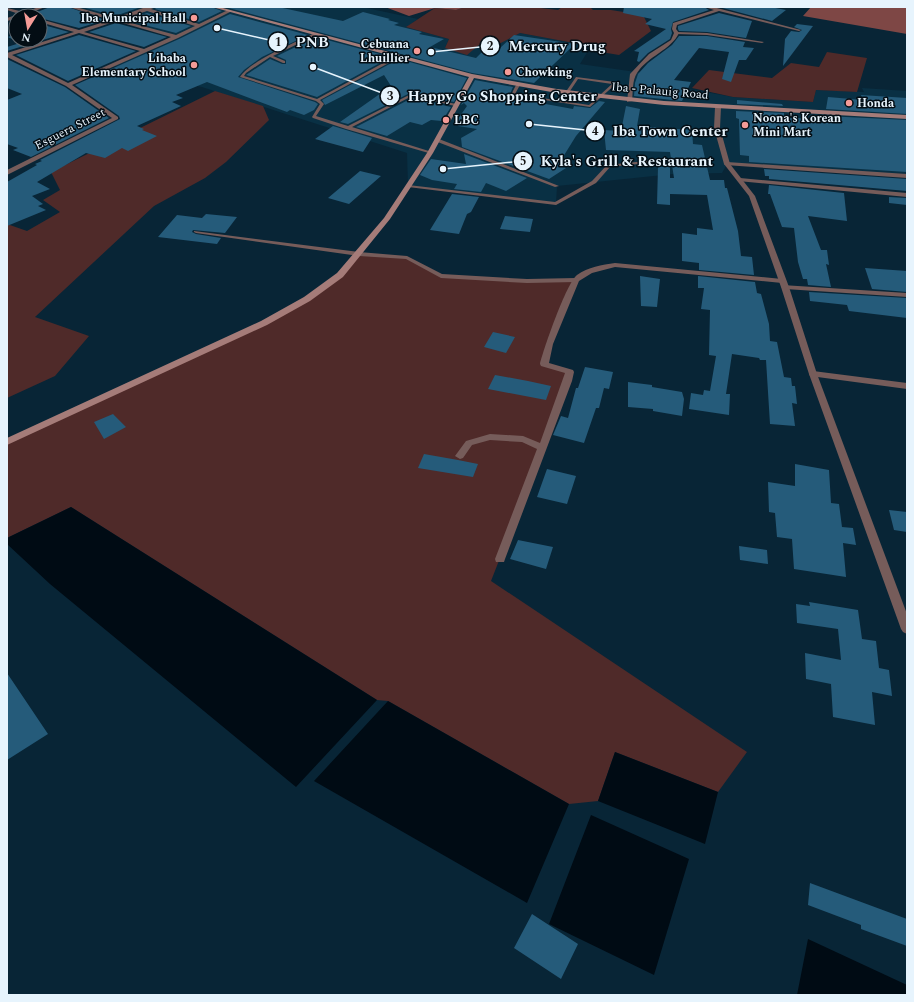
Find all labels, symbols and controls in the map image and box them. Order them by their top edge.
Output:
north arrow [8,8,48,48]
place label: Iba Municipal Hall [80,9,186,28]
marker: Iba Municipal Hall [189,13,199,23]
text: N [20,28,32,47]
callout: PNB [268,28,337,55]
text: PNB [295,31,329,54]
callout: Mercury Drug [480,32,614,59]
text: 1 [275,33,281,52]
place label: Cebuana Lhuillier [360,35,410,68]
text: Mercury Drug [508,35,606,58]
text: 2 [487,37,494,56]
marker: Cebuana Lhuillier [412,46,422,56]
place label: Libaba Elementary School [82,49,187,82]
marker: Libaba Elementary School [189,60,199,70]
place label: Chowking [516,63,572,82]
marker: Chowking [503,67,513,77]
street label: Iba - Palauig Road [611,77,710,105]
callout: Happy Go Shopping Center [380,82,605,109]
text: Happy Go Shopping Center [407,85,597,108]
text: 3 [387,87,394,106]
place label: Honda [857,94,895,113]
marker: Honda [844,98,854,108]
street label: Esguera Street [31,103,109,155]
place label: Noona's Korean Mini Mart [753,109,842,142]
place label: LBC [454,111,479,130]
marker: LBC [441,115,451,125]
callout: Iba Town Center [585,117,736,144]
text: Iba Town Center [612,120,728,143]
marker: Noona's Korean Mini Mart [740,120,750,130]
text: 4 [592,122,599,141]
callout: Kyla's Grill & Restaurant [513,148,721,175]
text: Kyla's Grill & Restaurant [541,150,714,173]
text: 5 [520,152,526,171]

